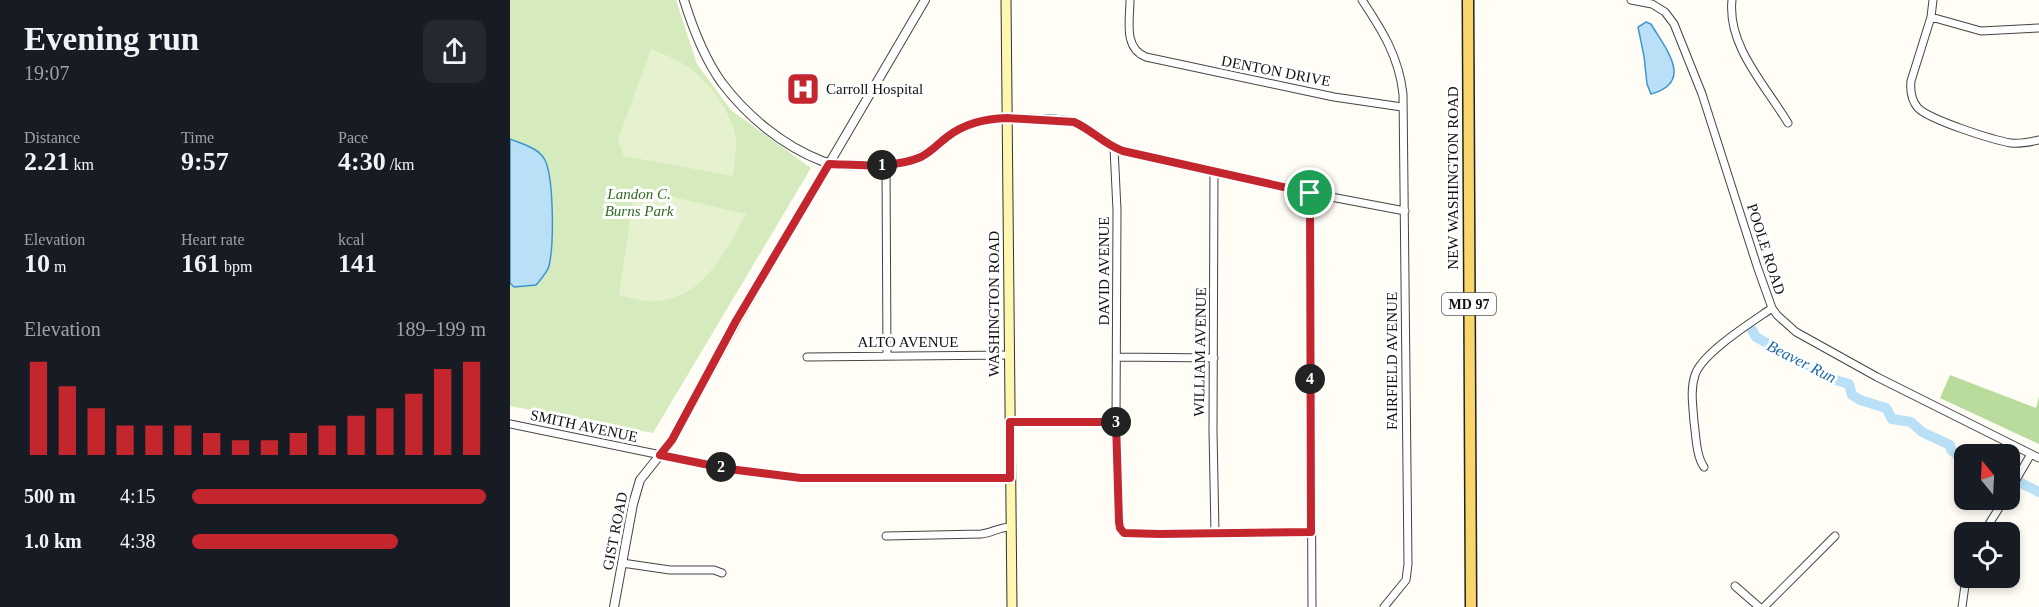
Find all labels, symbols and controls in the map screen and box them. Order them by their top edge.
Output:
button: share [423,20,486,83]
text: Evening run [24,21,199,57]
street label: DENTON DRIVE [1220,53,1332,89]
text: 19:07 [24,62,70,84]
hospital icon: Carroll Hospital [785,71,821,107]
place label: Carroll Hospital [826,81,923,97]
street label: NEW WASHINGTON ROAD [1445,86,1461,270]
text: Distance [24,129,80,146]
text: Time [181,129,214,146]
text: Pace [338,129,368,146]
text: 2.21 [24,147,70,176]
text: 9:57 [181,147,229,176]
text: 4:30 [338,147,386,176]
pin: 1 [867,150,897,180]
text: km [70,156,94,173]
text: /km [386,156,415,173]
text: 1 [878,156,886,173]
pin [1284,167,1335,218]
icon: arrive [1293,176,1326,209]
park label: Landon C. Burns Park [605,186,674,219]
street label: POOLE ROAD [1744,202,1788,297]
street label: DAVID AVENUE [1096,216,1112,326]
text: Elevation [24,231,85,248]
text: Heart rate [181,231,245,248]
text: kcal [338,231,365,248]
street label: WASHINGTON ROAD [986,231,1002,377]
text: 10 [24,249,50,278]
text: 161 [181,249,220,278]
text: 141 [338,249,377,278]
text: m [50,258,66,275]
text: bpm [220,258,252,275]
street label: WILLIAM AVENUE [1191,287,1209,417]
street label: FAIRFIELD AVENUE [1384,292,1400,430]
road number: MD 97 [1442,293,1496,315]
text: Elevation [24,318,101,340]
text: 189–199 m [395,318,486,340]
street label: ALTO AVENUE [858,334,959,350]
water label: Beaver Run [1764,337,1839,386]
pin: 4 [1295,364,1325,394]
text: 4 [1306,370,1314,387]
street label: SMITH AVENUE [529,407,639,445]
pin: 3 [1101,407,1131,437]
text: 3 [1112,413,1120,430]
north arrow [1954,444,2020,510]
map controls [1954,444,2020,588]
pin: 2 [706,452,736,482]
text: 2 [717,458,725,475]
text: 500 m [24,485,76,507]
text: 4:15 [120,485,156,507]
street label: GIST ROAD [600,490,630,571]
button: locate [1954,522,2020,588]
text: 1.0 km [24,530,82,552]
text: 4:38 [120,530,156,552]

